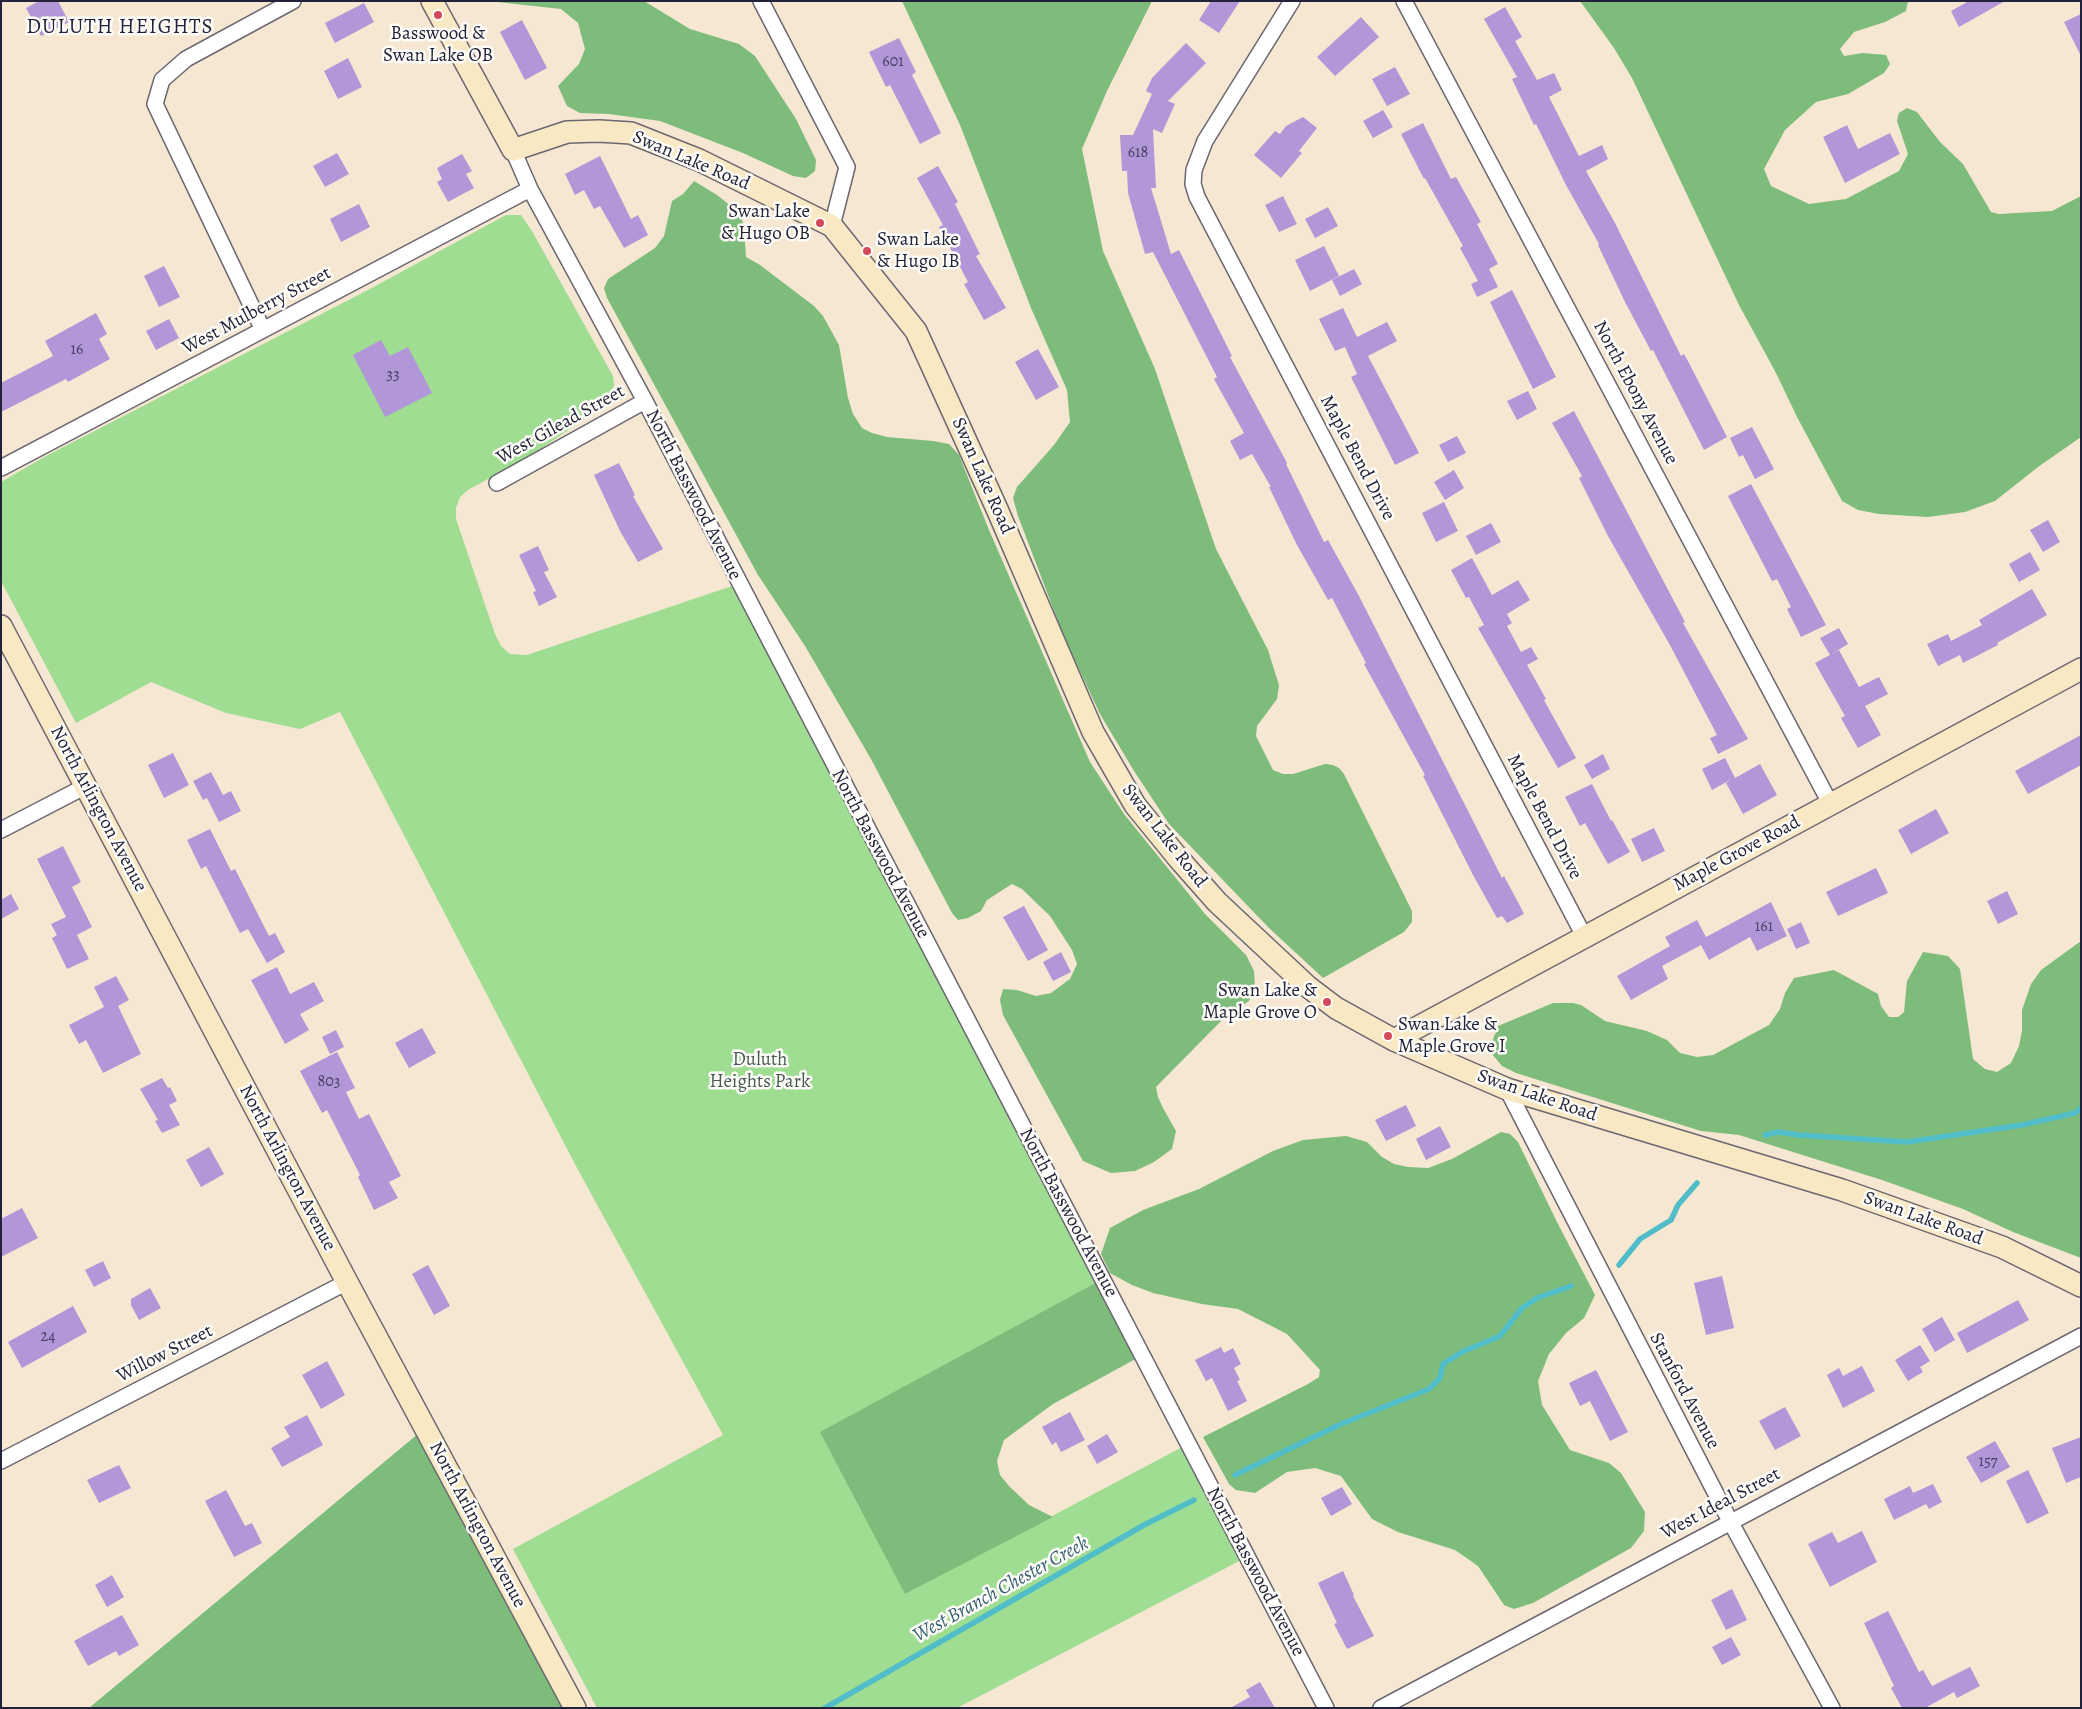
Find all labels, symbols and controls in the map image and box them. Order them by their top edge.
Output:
marker: Basswood & Swan Lake OB [432,9,444,21]
district label: DULUTH HEIGHTS [25,15,215,41]
place label: Basswood & Swan Lake OB [383,23,493,67]
house number: 601 [882,52,904,72]
street label: Swan Lake Road [629,126,753,196]
house number: 618 [1128,143,1148,163]
place label: Swan Lake & Hugo OB [721,201,810,245]
marker: Swan Lake & Hugo OB [814,217,826,229]
place label: Swan Lake & Hugo IB [877,229,960,273]
marker: Swan Lake & Hugo IB [861,245,873,257]
street label: West Mulberry Street [179,262,335,360]
street label: North Ebony Avenue [1588,317,1682,469]
house number: 16 [71,340,83,360]
house number: 33 [386,365,400,385]
street label: West Gilead Street [493,380,629,470]
street label: Maple Bend Drive [1314,392,1400,524]
street label: North Basswood Avenue [640,406,746,584]
street label: Swan Lake Road [946,414,1018,538]
street label: North Arlington Avenue [45,722,151,896]
street label: Maple Bend Drive [1501,751,1587,883]
street label: North Basswood Avenue [826,766,934,942]
street label: Swan Lake Road [1116,780,1212,892]
street label: Maple Grove Road [1670,811,1804,897]
house number: 161 [1755,917,1773,937]
place label: Swan Lake & Maple Grove O [1203,980,1317,1024]
marker: Swan Lake & Maple Grove O [1321,996,1333,1008]
place label: Swan Lake & Maple Grove I [1398,1014,1506,1058]
marker: Swan Lake & Maple Grove I [1382,1030,1394,1042]
park label: Duluth Heights Park [710,1049,810,1093]
street label: Swan Lake Road [1474,1065,1600,1127]
house number: 803 [318,1072,340,1092]
street label: North Arlington Avenue [234,1081,340,1255]
street label: North Basswood Avenue [1014,1125,1122,1301]
street label: Swan Lake Road [1860,1187,1986,1251]
street label: Willow Street [113,1320,217,1388]
house number: 24 [41,1327,55,1347]
street label: Stanford Avenue [1644,1329,1724,1453]
street label: North Arlington Avenue [424,1438,530,1612]
house number: 157 [1978,1452,1998,1472]
street label: West Ideal Street [1658,1463,1784,1545]
street label: North Basswood Avenue [1201,1484,1309,1660]
water label: West Branch Chester Creek [909,1532,1093,1648]

